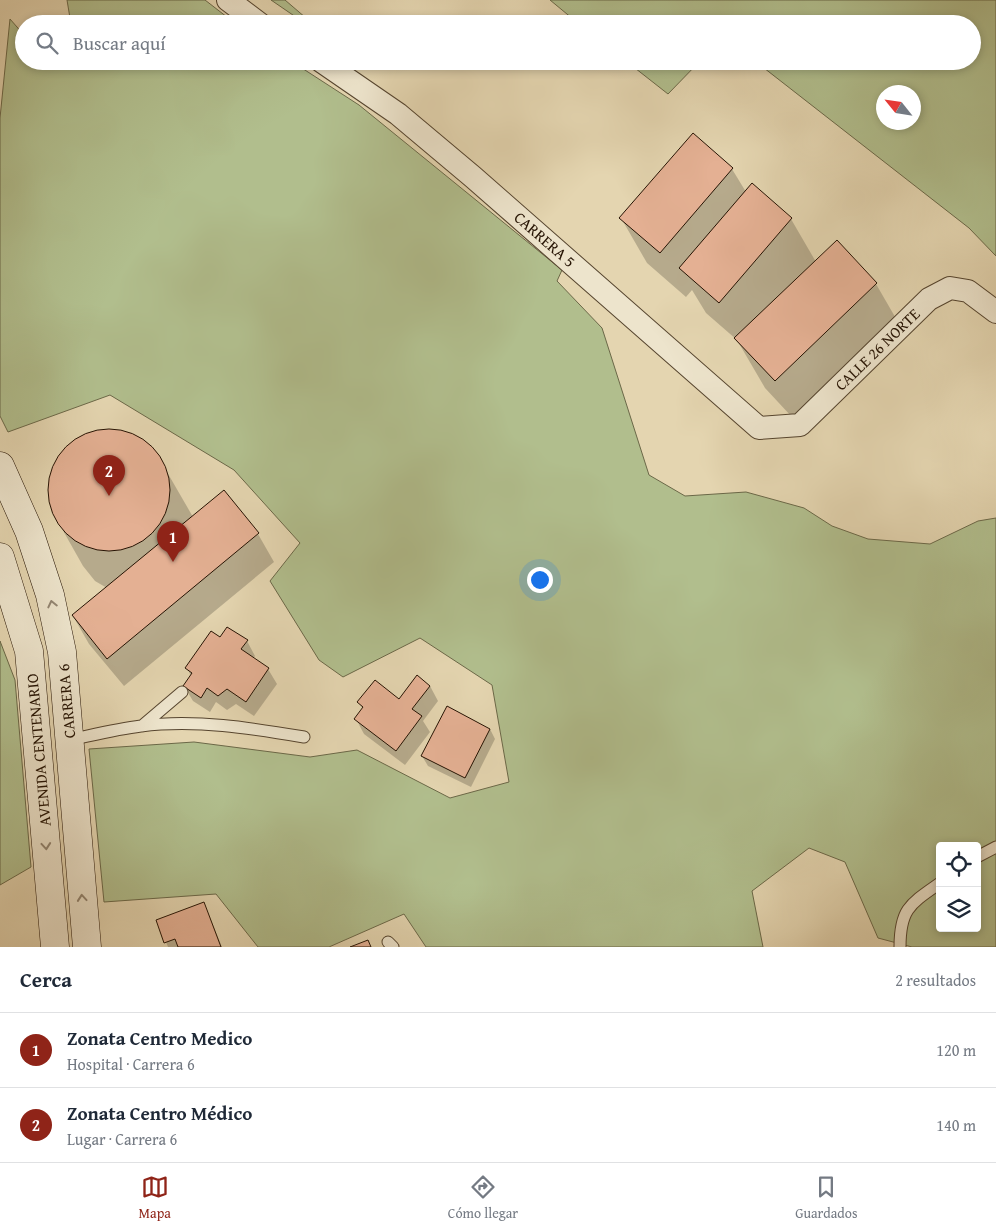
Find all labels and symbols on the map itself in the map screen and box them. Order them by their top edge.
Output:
north arrow [876,85,921,130]
street label: CARRERA 5 [509,205,581,273]
street label: CALLE 26 NORTE [829,302,925,396]
pin: 2 [93,455,125,496]
pin: 1 [157,521,189,562]
your location [527,567,553,593]
one-way arrow [47,600,58,609]
street label: CARRERA 6 [51,663,81,739]
street label: AVENIDA CENTENARIO [19,672,57,827]
one-way arrow [40,842,51,850]
one-way arrow [77,894,88,902]

